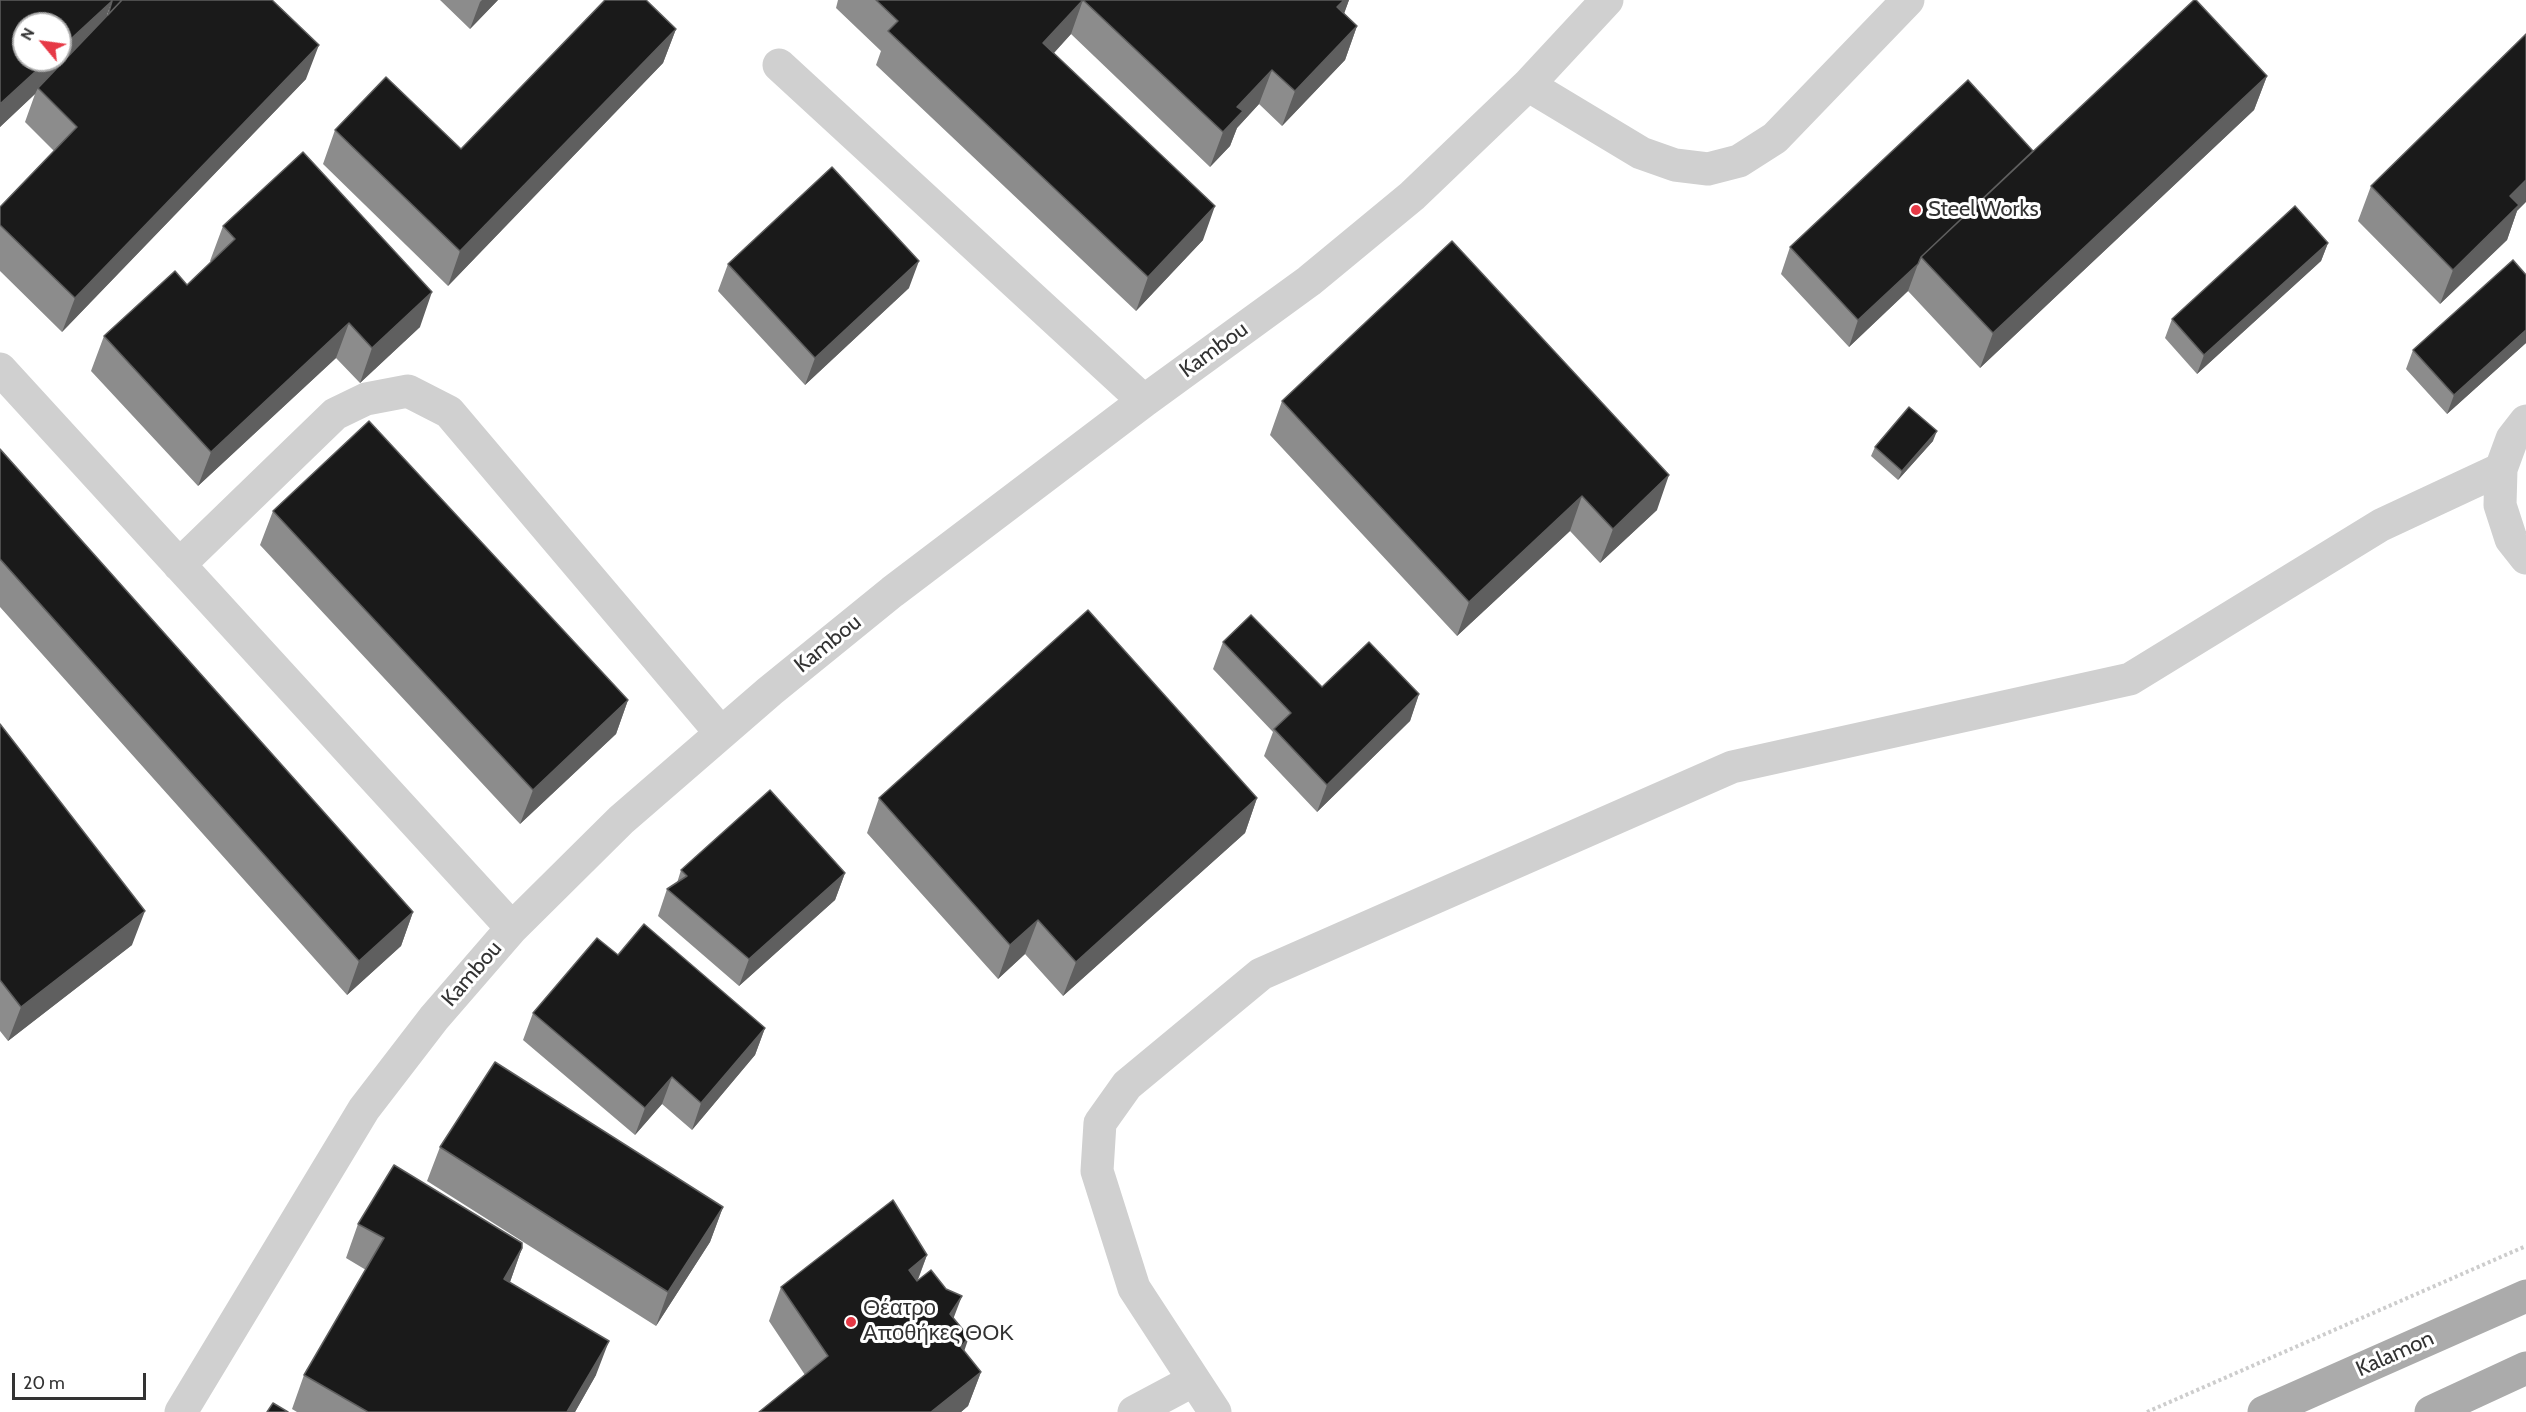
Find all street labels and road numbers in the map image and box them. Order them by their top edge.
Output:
street label: Kambou [1175,316,1253,384]
street label: Kambou [789,609,867,679]
street label: Kambou [436,936,508,1012]
street label: Kalamon [2352,1325,2438,1383]

